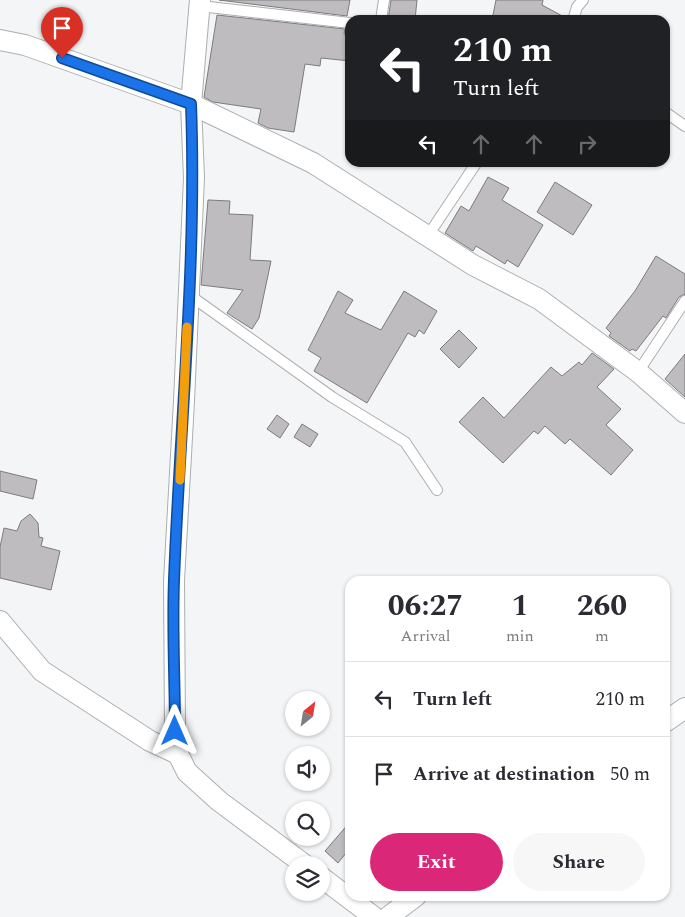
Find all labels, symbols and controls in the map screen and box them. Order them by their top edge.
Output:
pin [41,7,83,58]
icon: arrive [48,14,76,42]
text: 210 m [453,24,552,77]
icon: left [370,35,435,100]
text: Turn left [453,72,539,105]
icon: left [414,130,442,158]
icon: ahead [467,130,495,158]
icon: ahead [520,130,548,158]
icon: right [573,130,601,158]
text: 06:27 [388,583,463,629]
text: 1 [511,583,528,629]
text: 260 [577,583,627,629]
text: Arrival [401,624,450,648]
text: min [506,624,534,648]
text: m [595,624,609,648]
icon: left [370,685,398,713]
text: Turn left [413,685,492,714]
text: 210 m [595,685,645,714]
north arrow [285,691,330,736]
map controls [285,691,330,901]
position arrow [148,704,200,756]
button: sound [285,746,330,791]
icon: arrive [370,760,398,788]
text: Arrive at destination [413,760,595,789]
text: 50 m [610,760,650,789]
button: search [285,801,330,846]
button: Exit [370,833,503,891]
button: Share [513,833,645,891]
button: layers [285,856,330,901]

